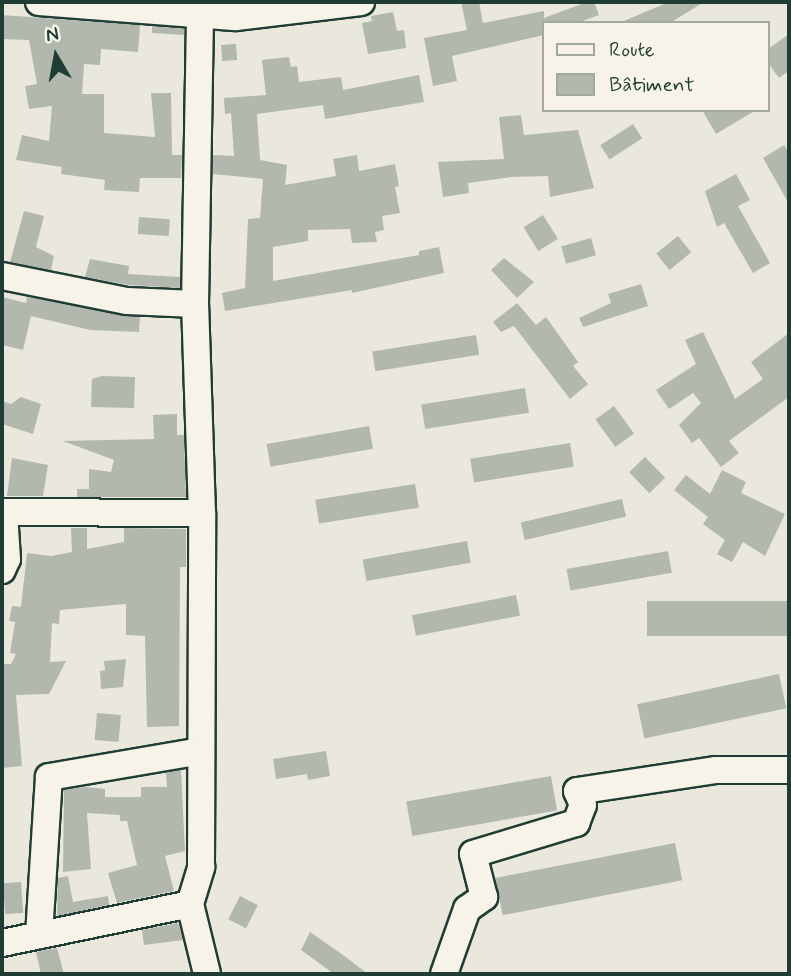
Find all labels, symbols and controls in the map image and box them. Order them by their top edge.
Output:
north arrow [21,21,91,91]
text: N [44,21,61,48]
legend [542,21,770,112]
text: Route [609,36,655,64]
text: Bâtiment [609,71,694,99]

